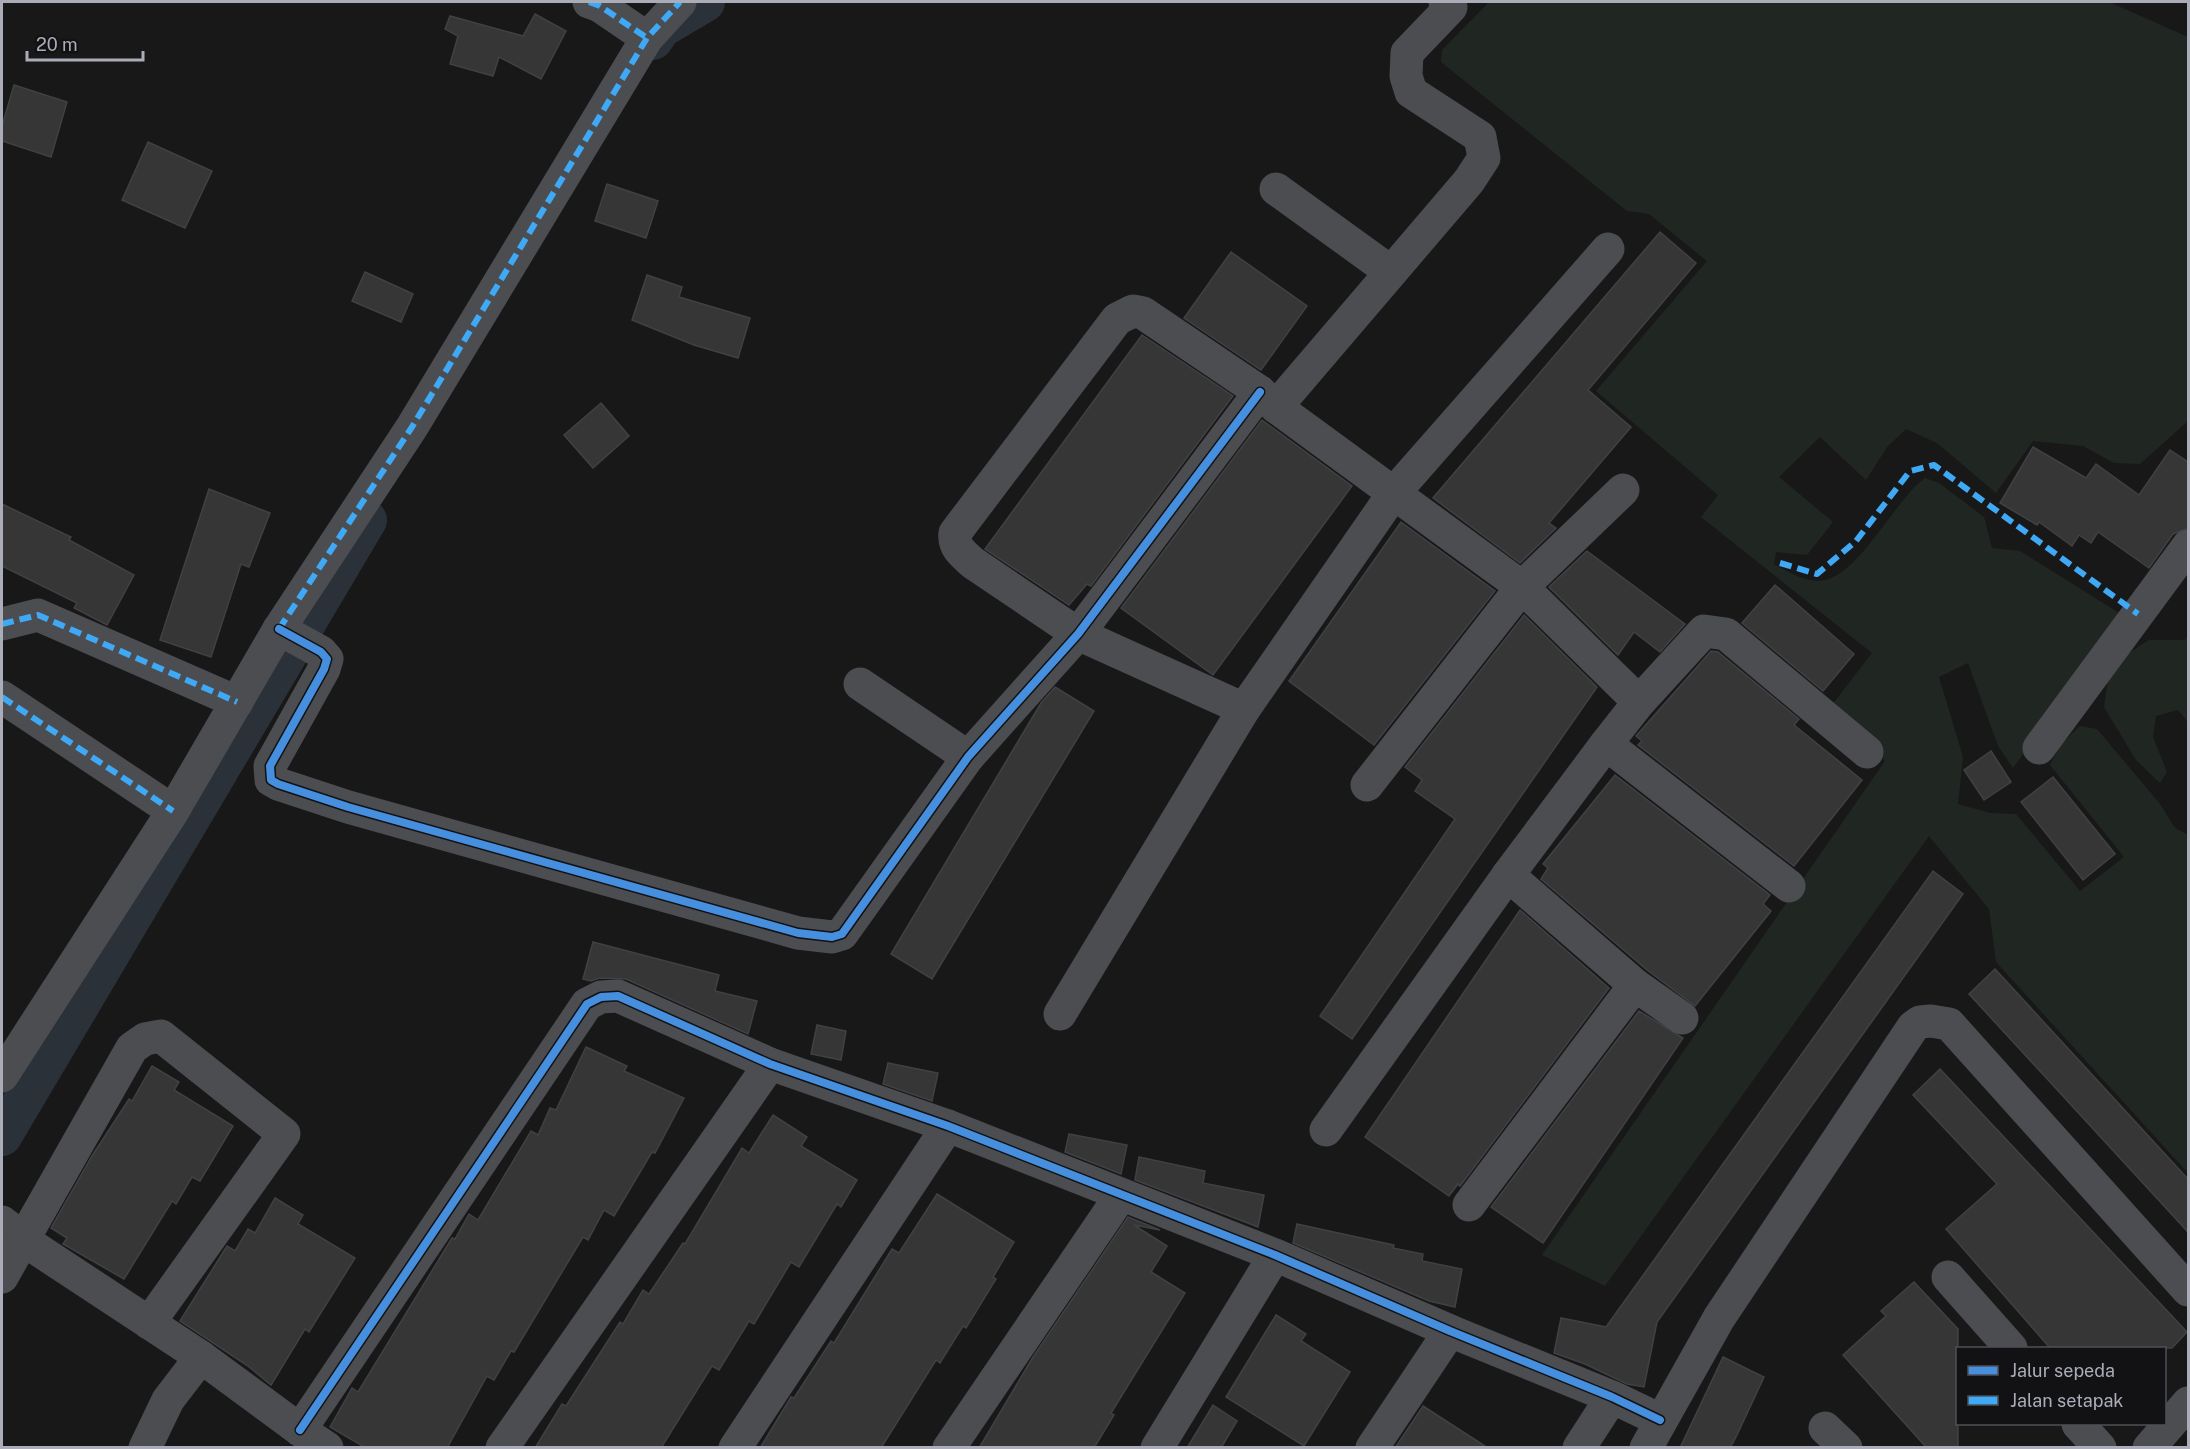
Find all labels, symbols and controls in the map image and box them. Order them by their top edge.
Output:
scale bar [27,24,142,62]
text: 20 m [36,34,78,55]
legend [1956,1347,2166,1425]
text: Jalur sepeda [2010,1360,2115,1381]
text: Jalan setapak [2010,1390,2123,1411]

